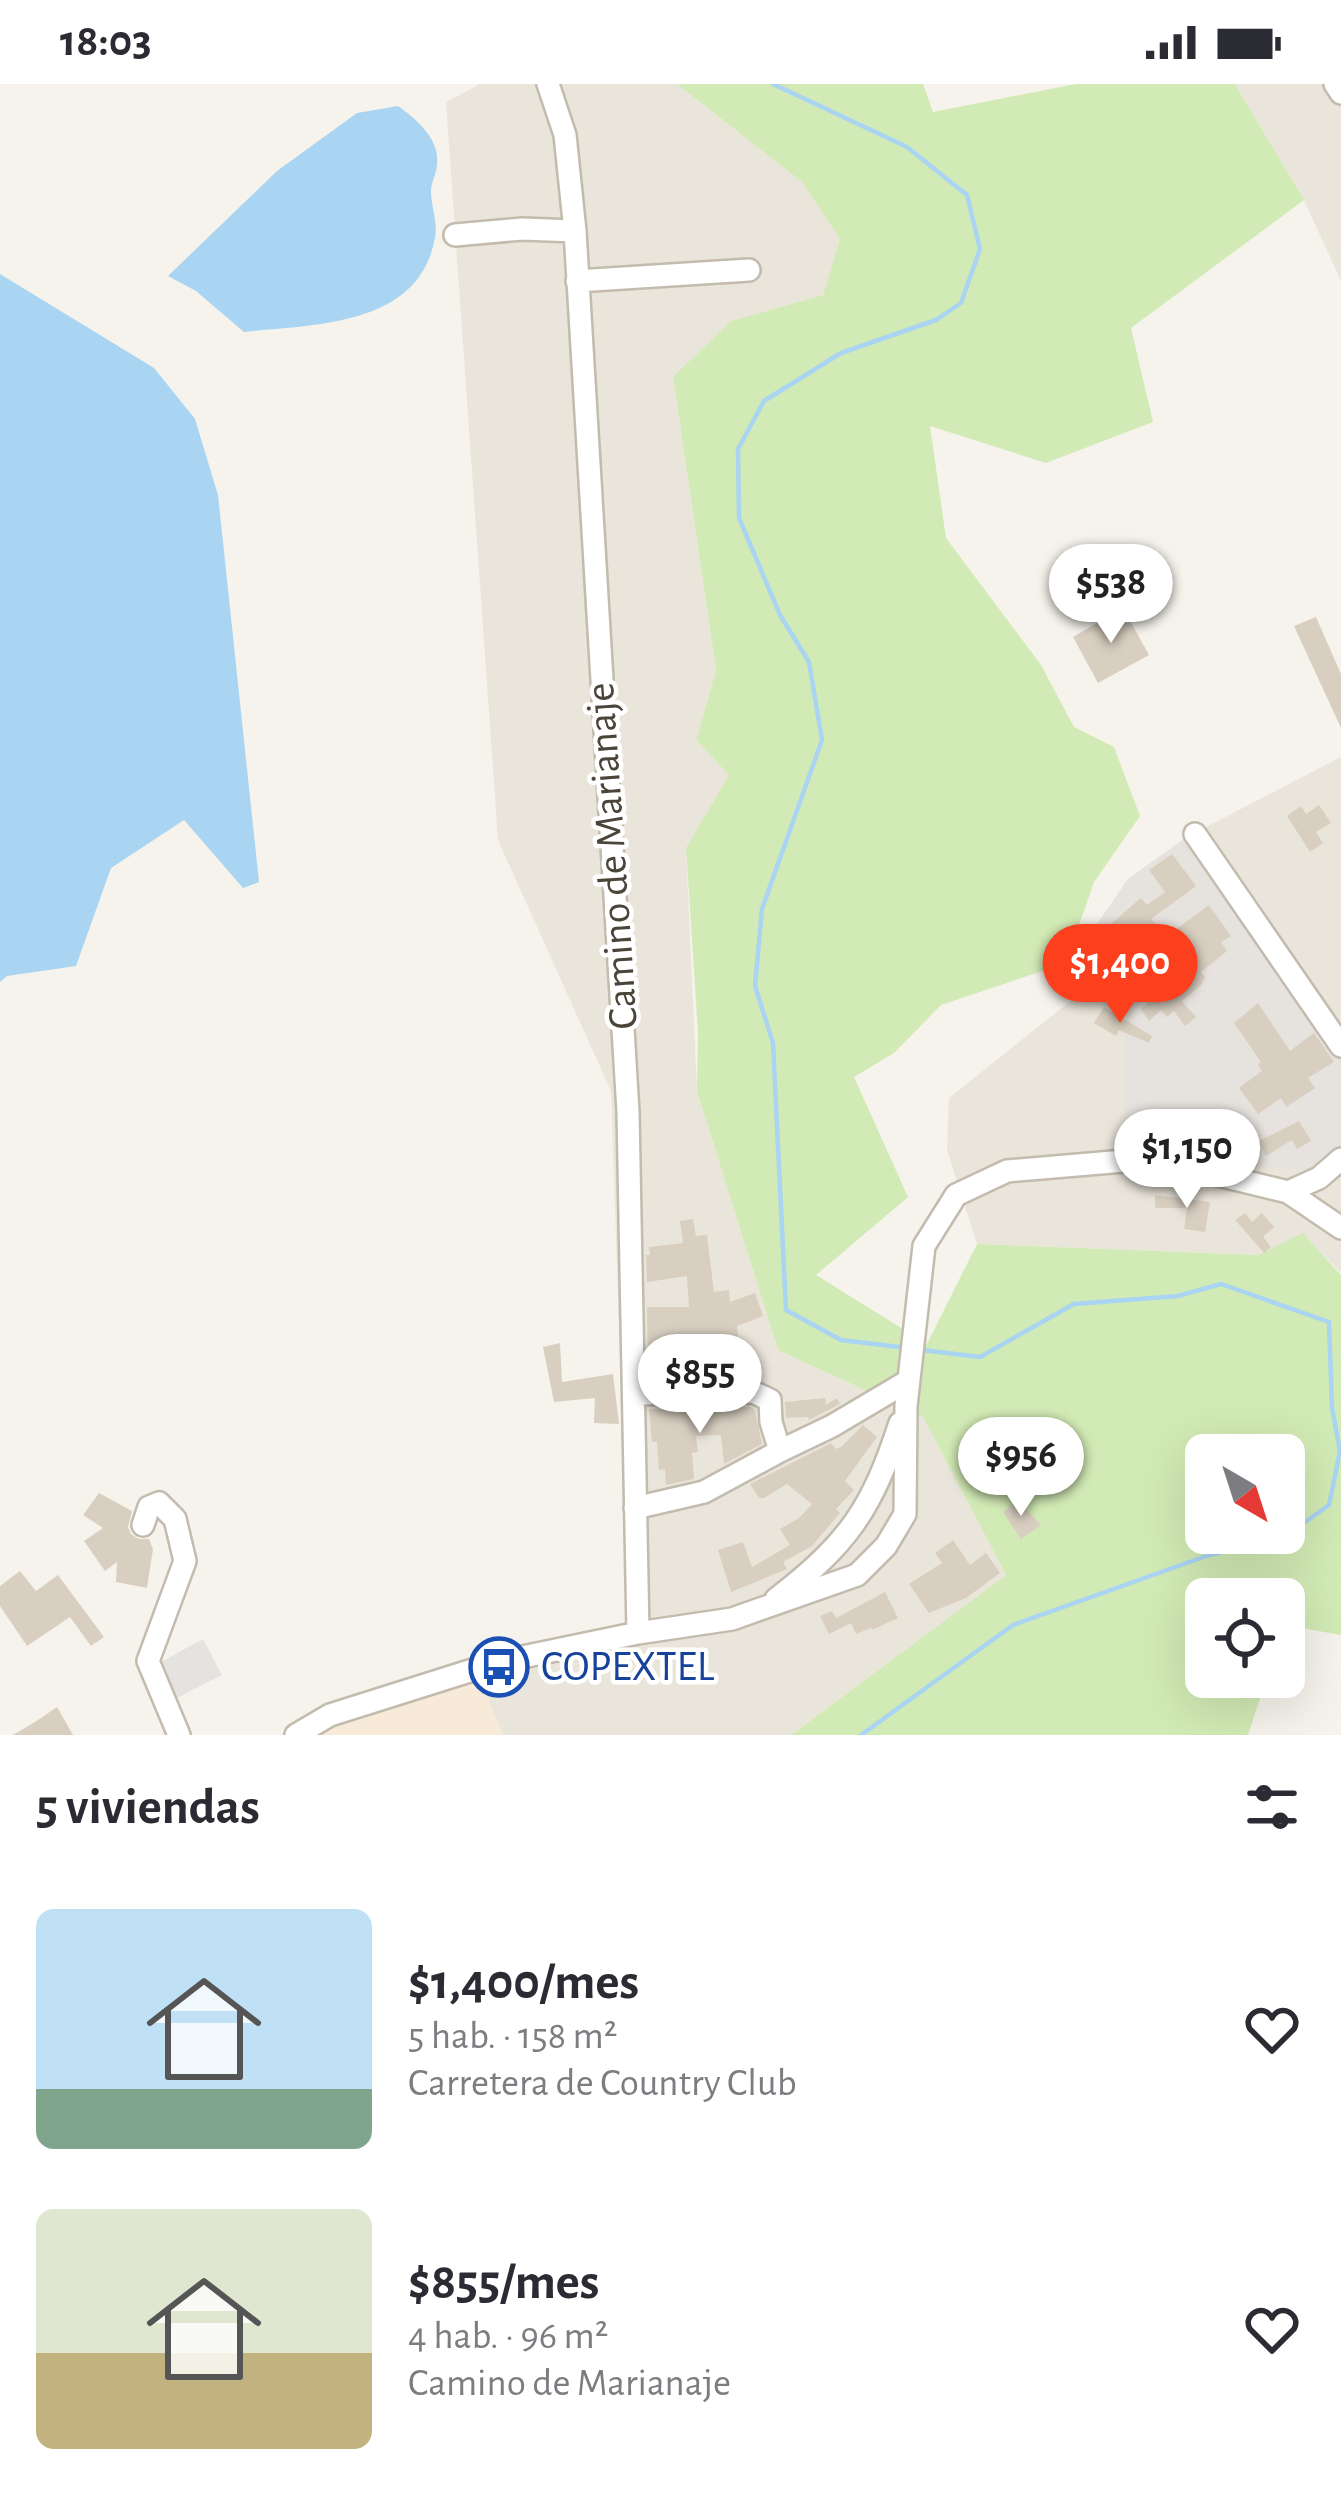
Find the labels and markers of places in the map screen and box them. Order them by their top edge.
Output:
pin: $538 [1040,544,1182,646]
pin: $1,400 [1022,924,1218,1026]
pin: $1,150 [1089,1109,1285,1211]
pin: $855 [629,1334,771,1436]
pin: $956 [950,1417,1092,1519]
bus stop icon: COPEXTEL [468,1636,530,1698]
place label: COPEXTEL [541,1646,715,1688]

